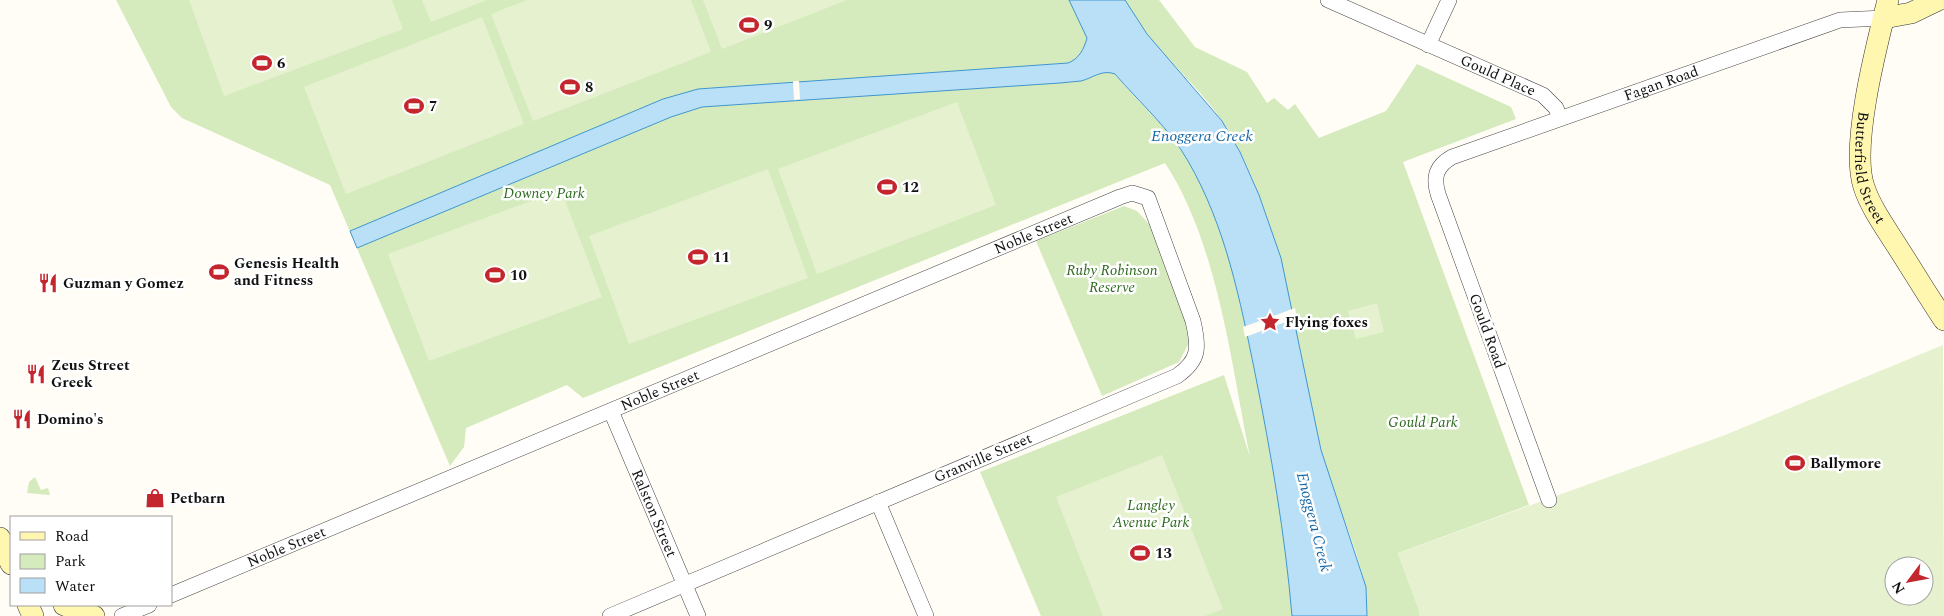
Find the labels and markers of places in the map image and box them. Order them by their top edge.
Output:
sports icon: 9 [738,14,760,36]
place label: 9 [764,14,772,37]
sports icon: 6 [251,52,273,74]
place label: 6 [277,52,285,75]
sports icon: 8 [559,76,581,98]
place label: 8 [585,76,593,99]
sports icon: 7 [403,95,425,117]
place label: 7 [429,95,437,118]
sports icon: 12 [876,176,898,198]
place label: 12 [902,176,919,199]
sports icon: 11 [687,246,709,268]
place label: 11 [713,246,730,269]
place label: Genesis Health and Fitness [234,252,339,292]
sports icon: Genesis Health and Fitness [208,261,230,283]
sports icon: 10 [484,264,506,286]
place label: 10 [510,264,527,287]
restaurant icon: Guzman y Gomez [37,272,59,294]
place label: Guzman y Gomez [63,272,184,295]
place icon: Flying foxes [1259,311,1281,333]
place label: Flying foxes [1285,311,1368,334]
place label: Zeus Street Greek [51,354,130,394]
restaurant icon: Zeus Street Greek [25,363,47,385]
restaurant icon: Domino's [11,408,33,430]
place label: Domino's [37,408,104,431]
sports icon: Ballymore [1784,452,1806,474]
place label: Ballymore [1810,452,1881,475]
shop icon: Petbarn [144,487,166,509]
place label: Petbarn [170,487,225,510]
sports icon: 13 [1129,542,1151,564]
place label: 13 [1155,542,1172,565]

